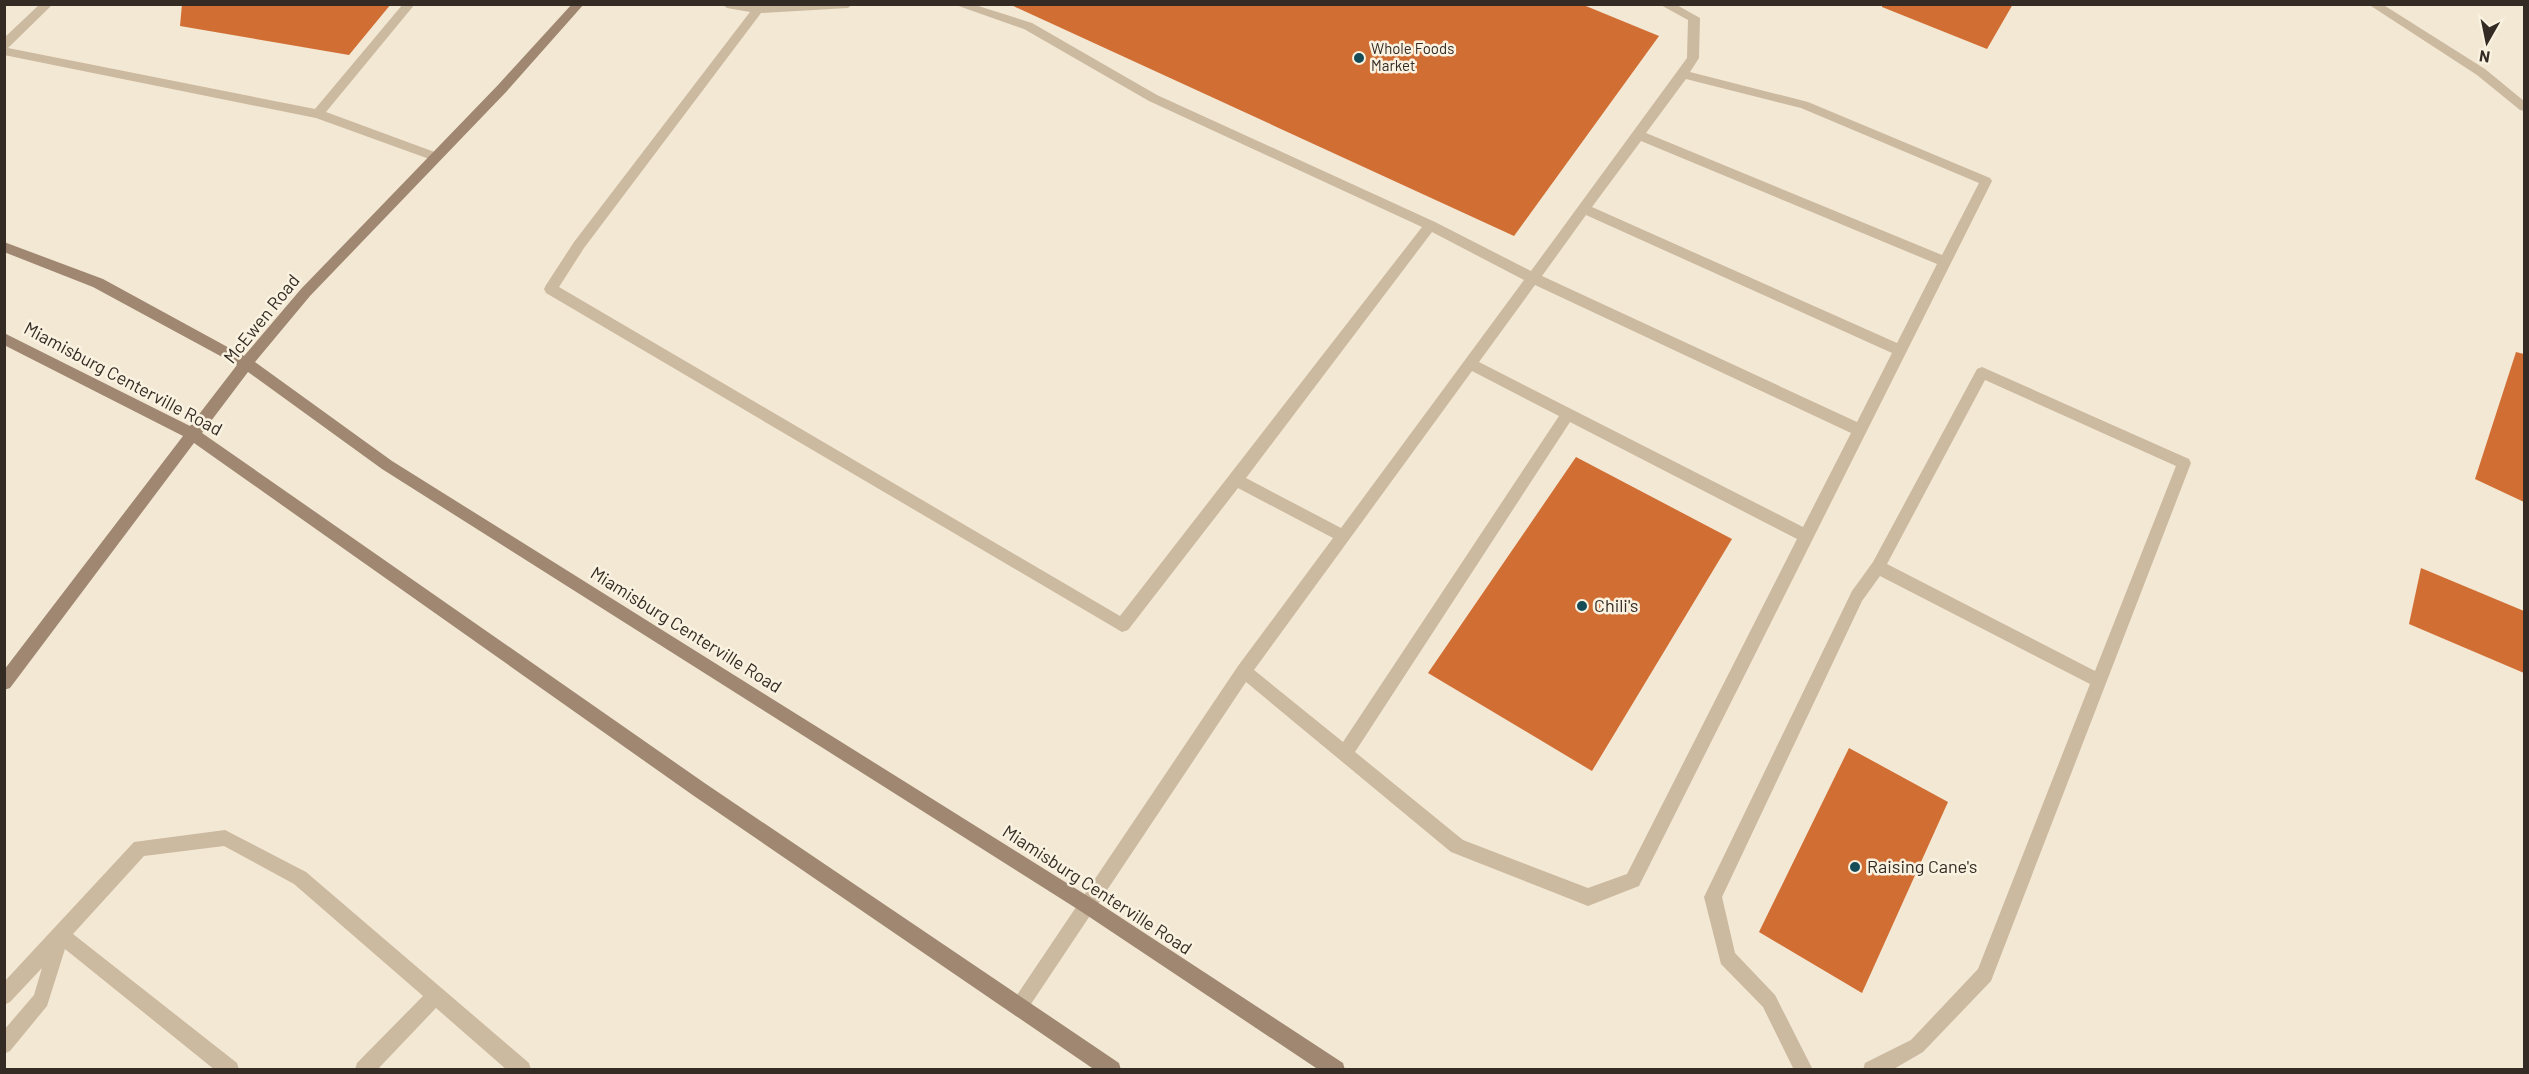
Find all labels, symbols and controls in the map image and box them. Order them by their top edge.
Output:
north arrow [2457,12,2517,72]
place label: Whole Foods Market [1371,39,1454,74]
text: N [2478,47,2491,68]
marker: Whole Foods Market [1352,51,1366,65]
street label: McEwen Road [219,269,304,367]
street label: Miamisburg Centerville Road [21,316,226,440]
street label: Miamisburg Centerville Road [587,561,786,697]
place label: Chili's [1594,594,1639,616]
marker: Chili's [1575,599,1589,613]
street label: Miamisburg Centerville Road [999,820,1196,959]
place label: Raising Cane's [1867,855,1977,877]
marker: Raising Cane's [1848,860,1862,874]

